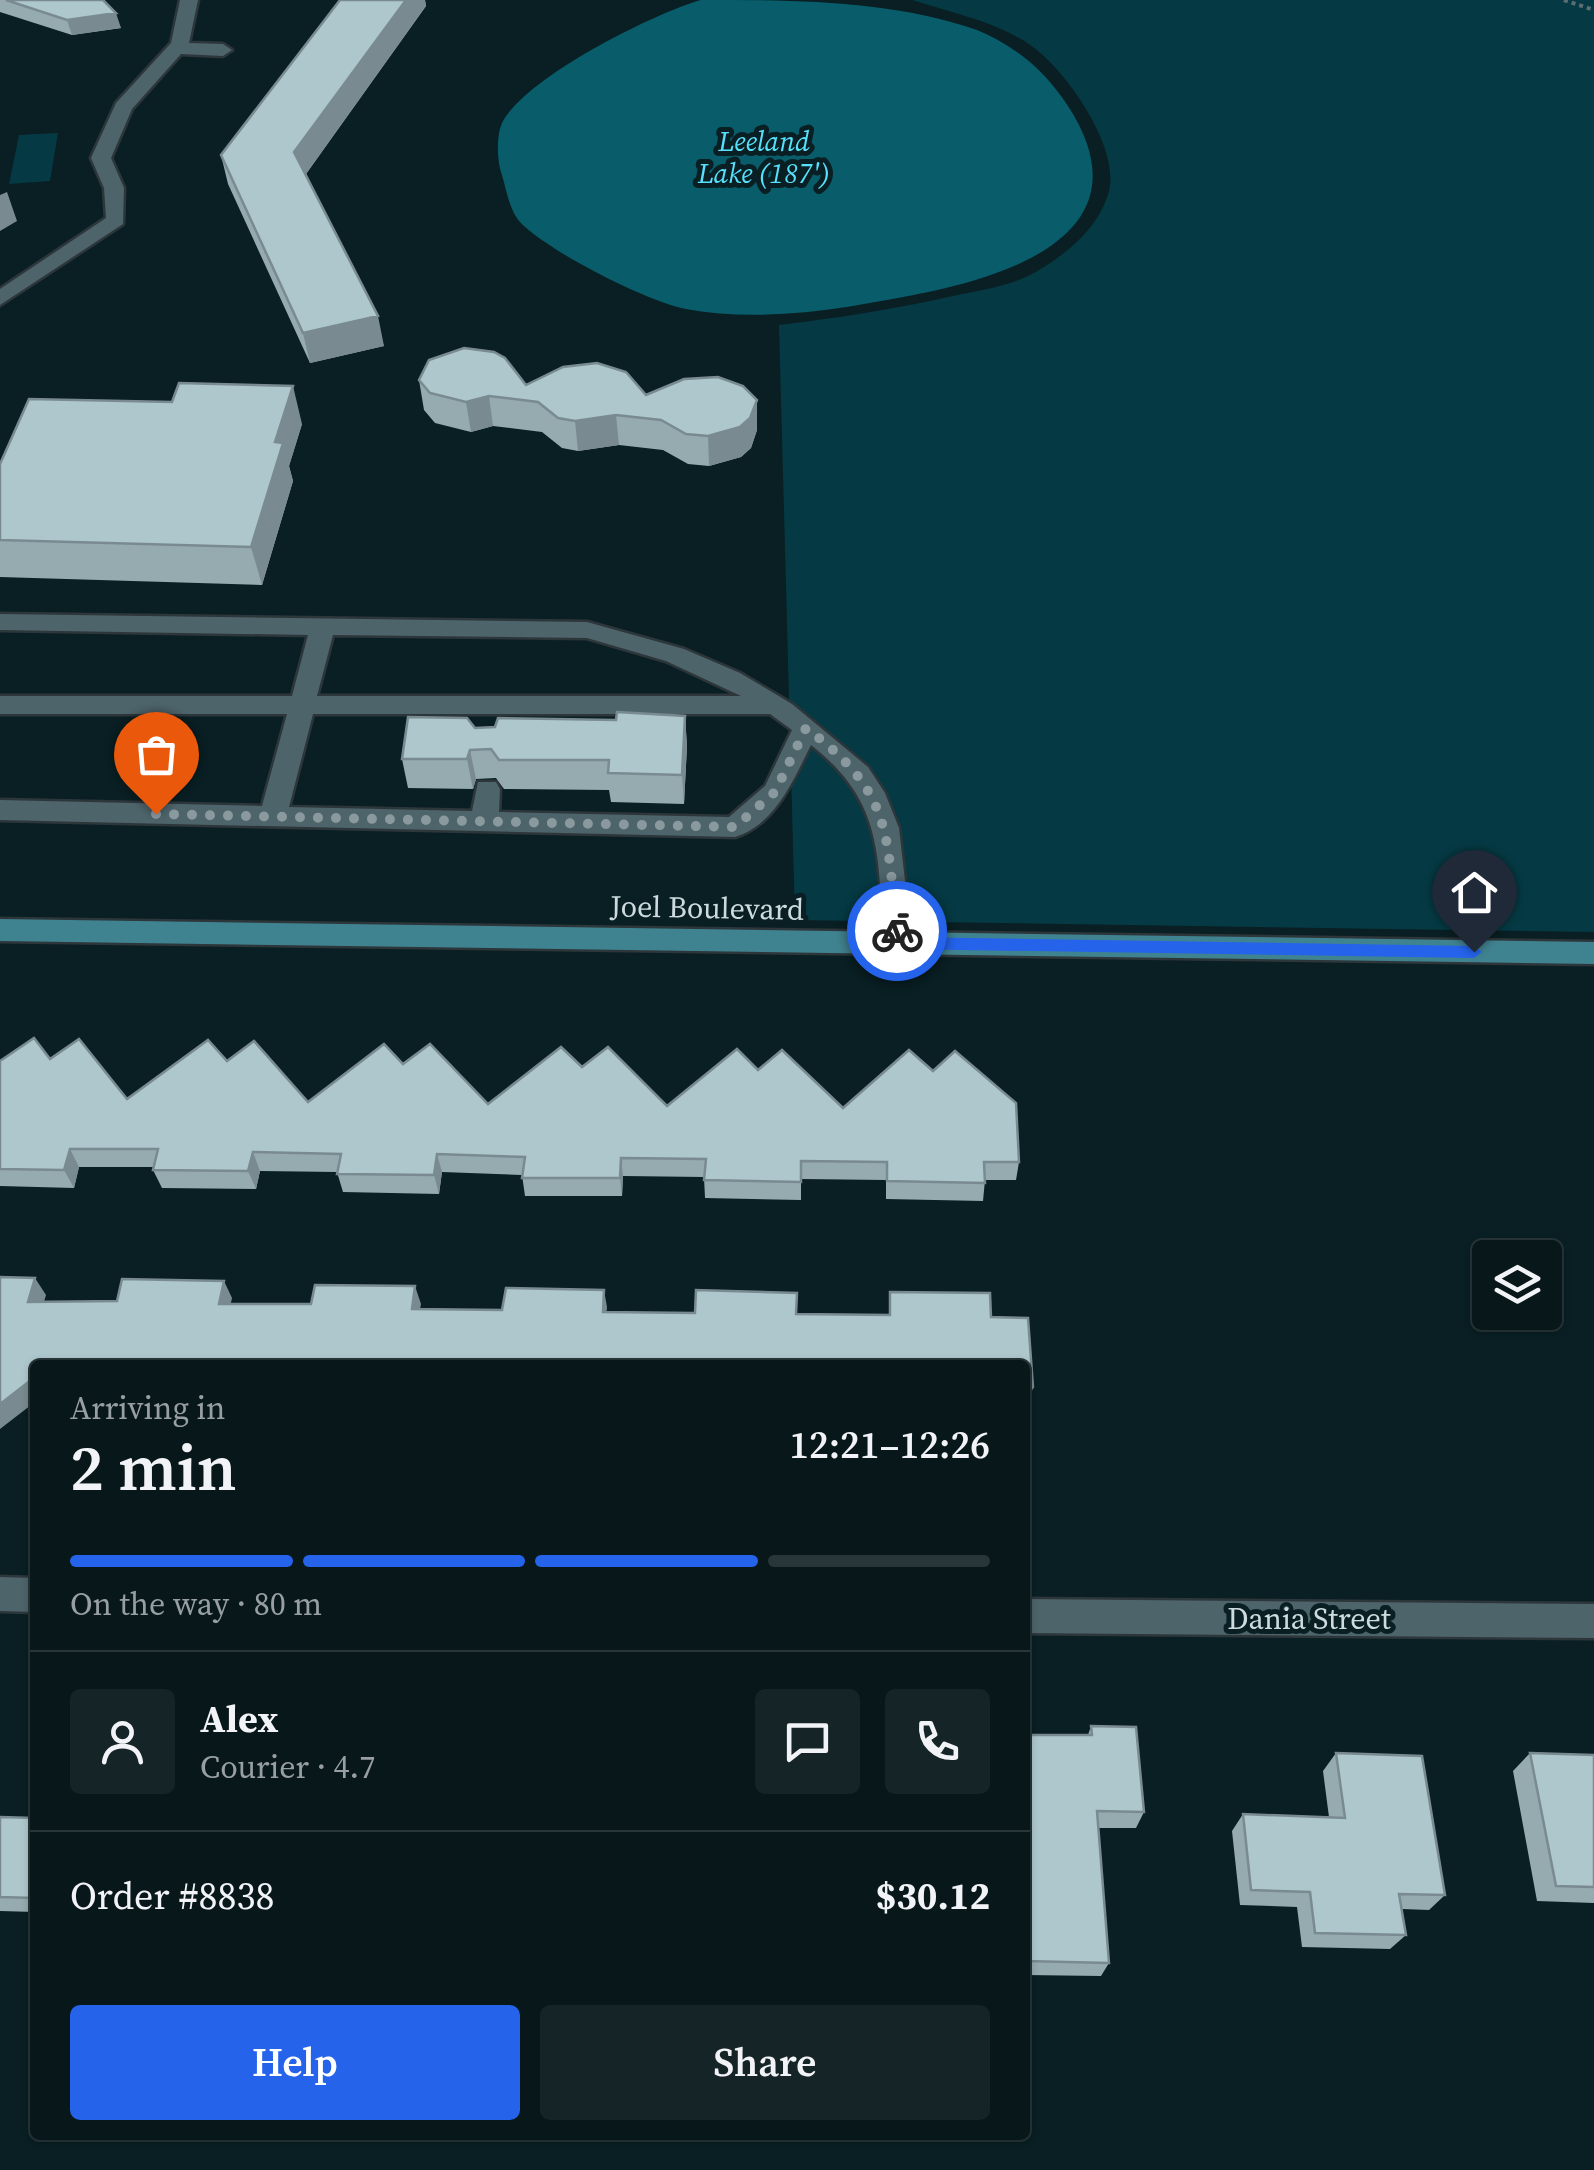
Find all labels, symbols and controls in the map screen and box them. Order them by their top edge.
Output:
water label: Leeland Lake (187') [697,122,830,192]
pin [114,712,199,815]
icon: bag [129,727,184,782]
pin [1432,850,1517,953]
icon: home [1447,865,1502,920]
courier [847,881,947,981]
street label: Joel Boulevard [609,885,804,930]
icon: bike [870,904,925,959]
map controls [1472,1240,1562,1330]
button: layers [1472,1240,1562,1330]
text: Arriving in [70,1386,225,1430]
text: 12:21–12:26 [789,1419,990,1471]
text: 2 min [70,1423,237,1512]
text: On the way · 80 m [70,1582,322,1626]
street label: Dania Street [1227,1598,1391,1639]
button: person [70,1689,175,1794]
button: chat [755,1689,860,1794]
button: phone [885,1689,990,1794]
text: Alex [200,1693,278,1745]
text: Courier · 4.7 [200,1745,375,1789]
text: Order #8838 [70,1870,274,1922]
text: $30.12 [876,1870,990,1922]
button: Help [70,2005,520,2120]
button: Share [540,2005,990,2120]

